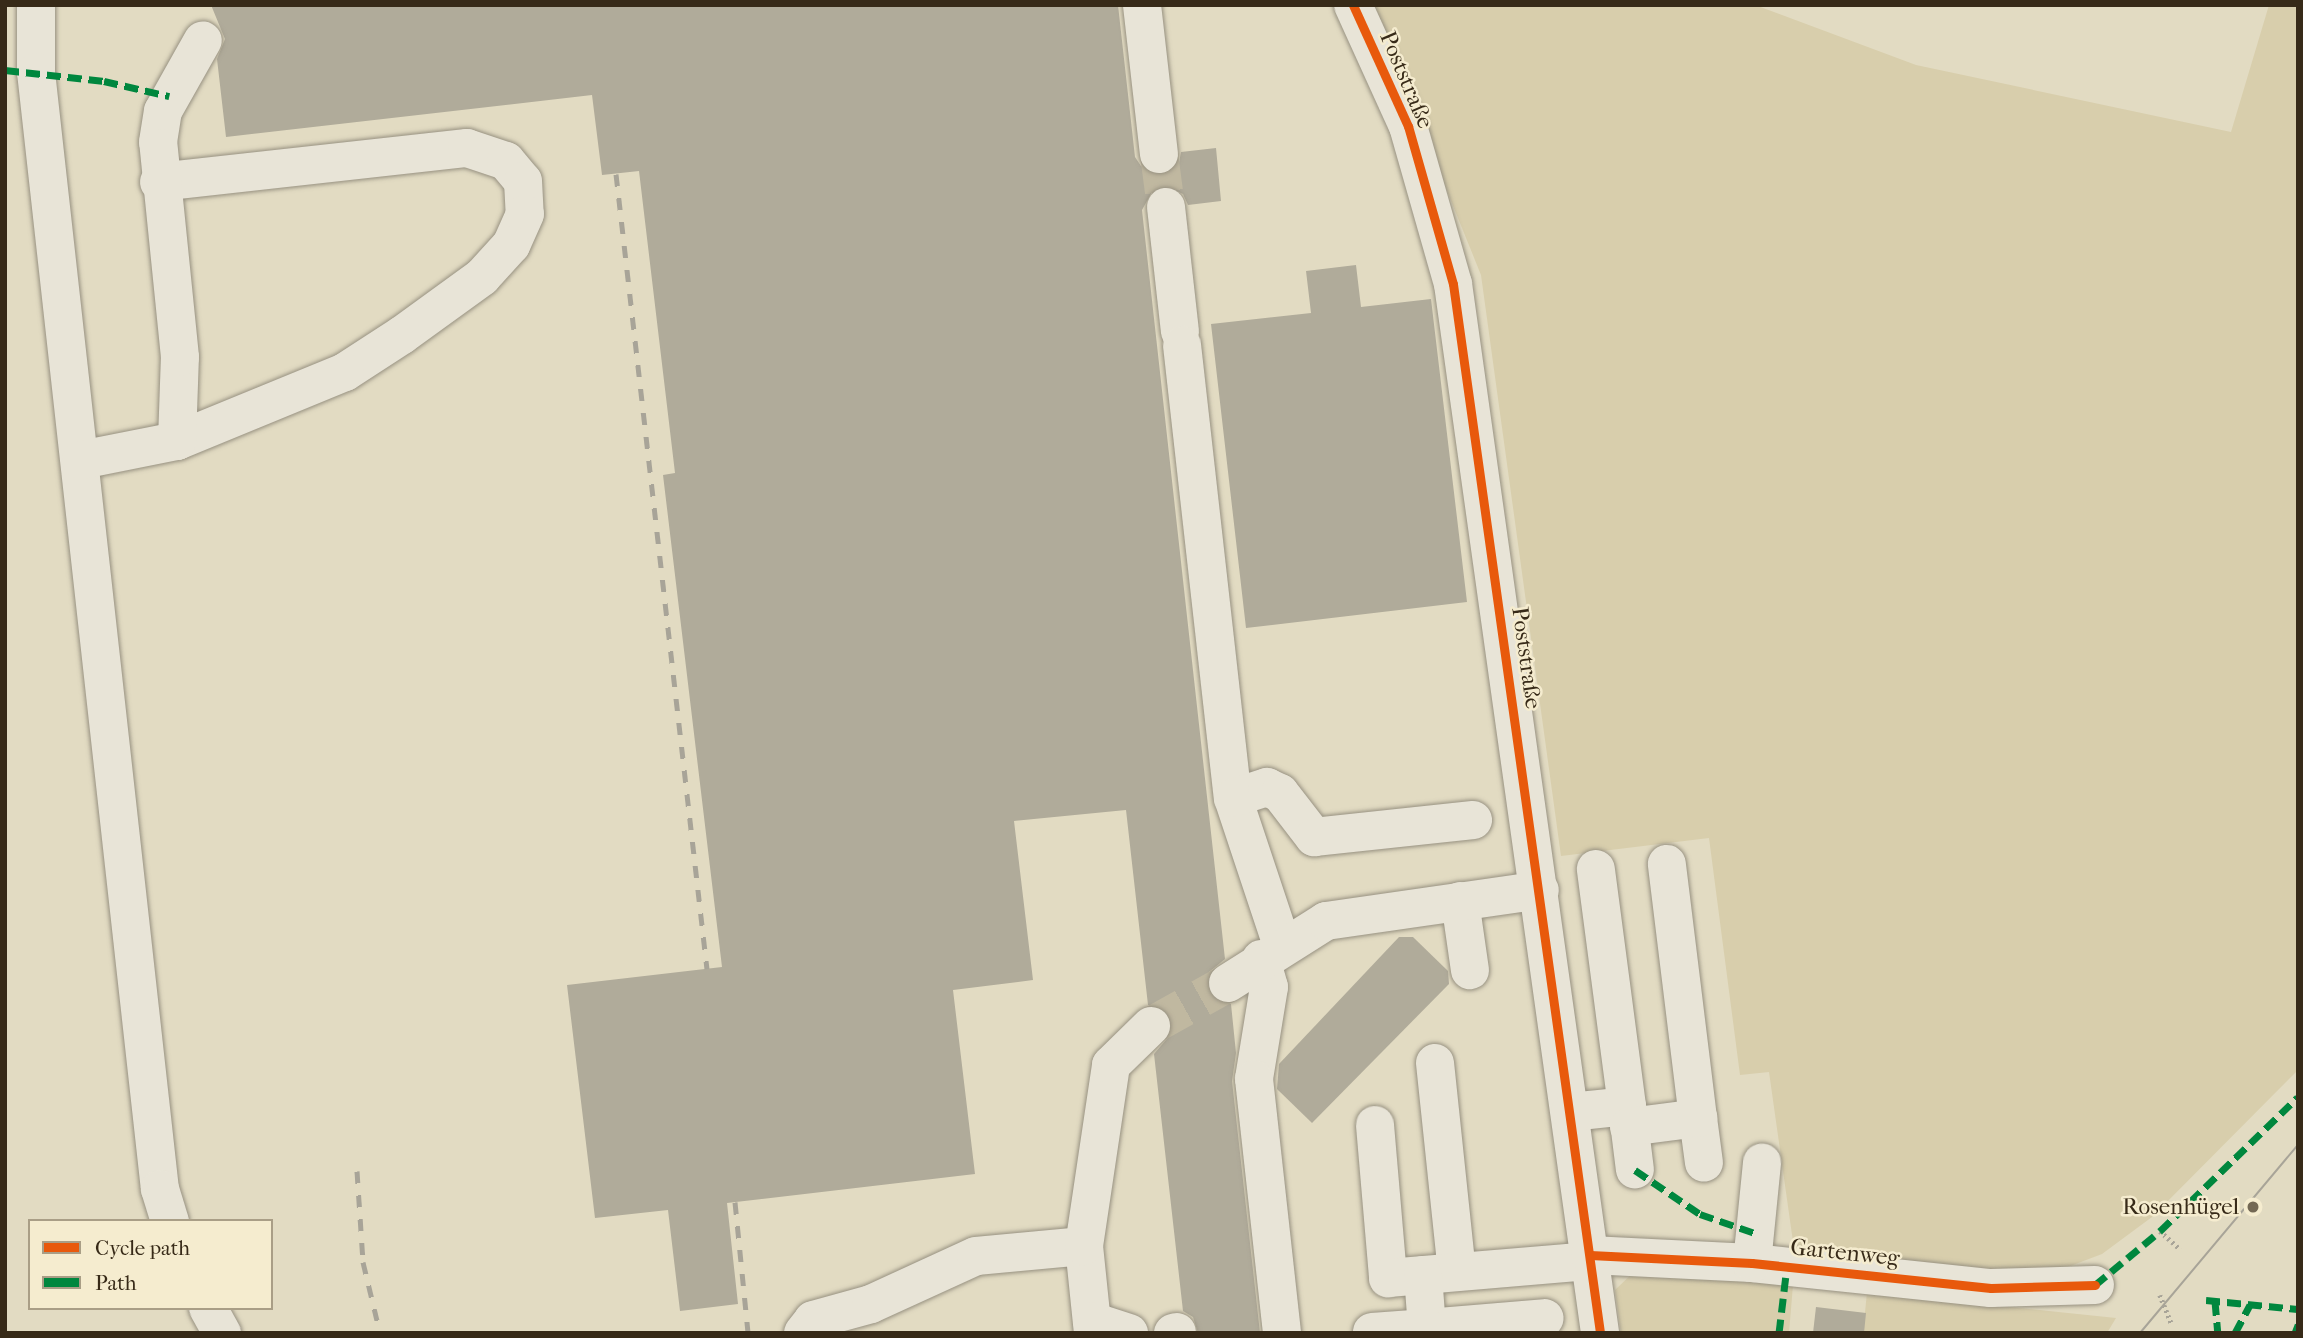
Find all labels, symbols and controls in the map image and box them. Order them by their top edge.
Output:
street label: Poststraße [1373,27,1439,133]
street label: Poststraße [1505,605,1547,711]
place label: Rosenhügel [2122,1193,2239,1221]
marker: Rosenhügel [2245,1199,2261,1215]
legend [28,1219,273,1310]
street label: Gartenweg [1789,1234,1901,1272]
text: Cycle path [95,1236,190,1260]
text: Path [95,1271,136,1295]

